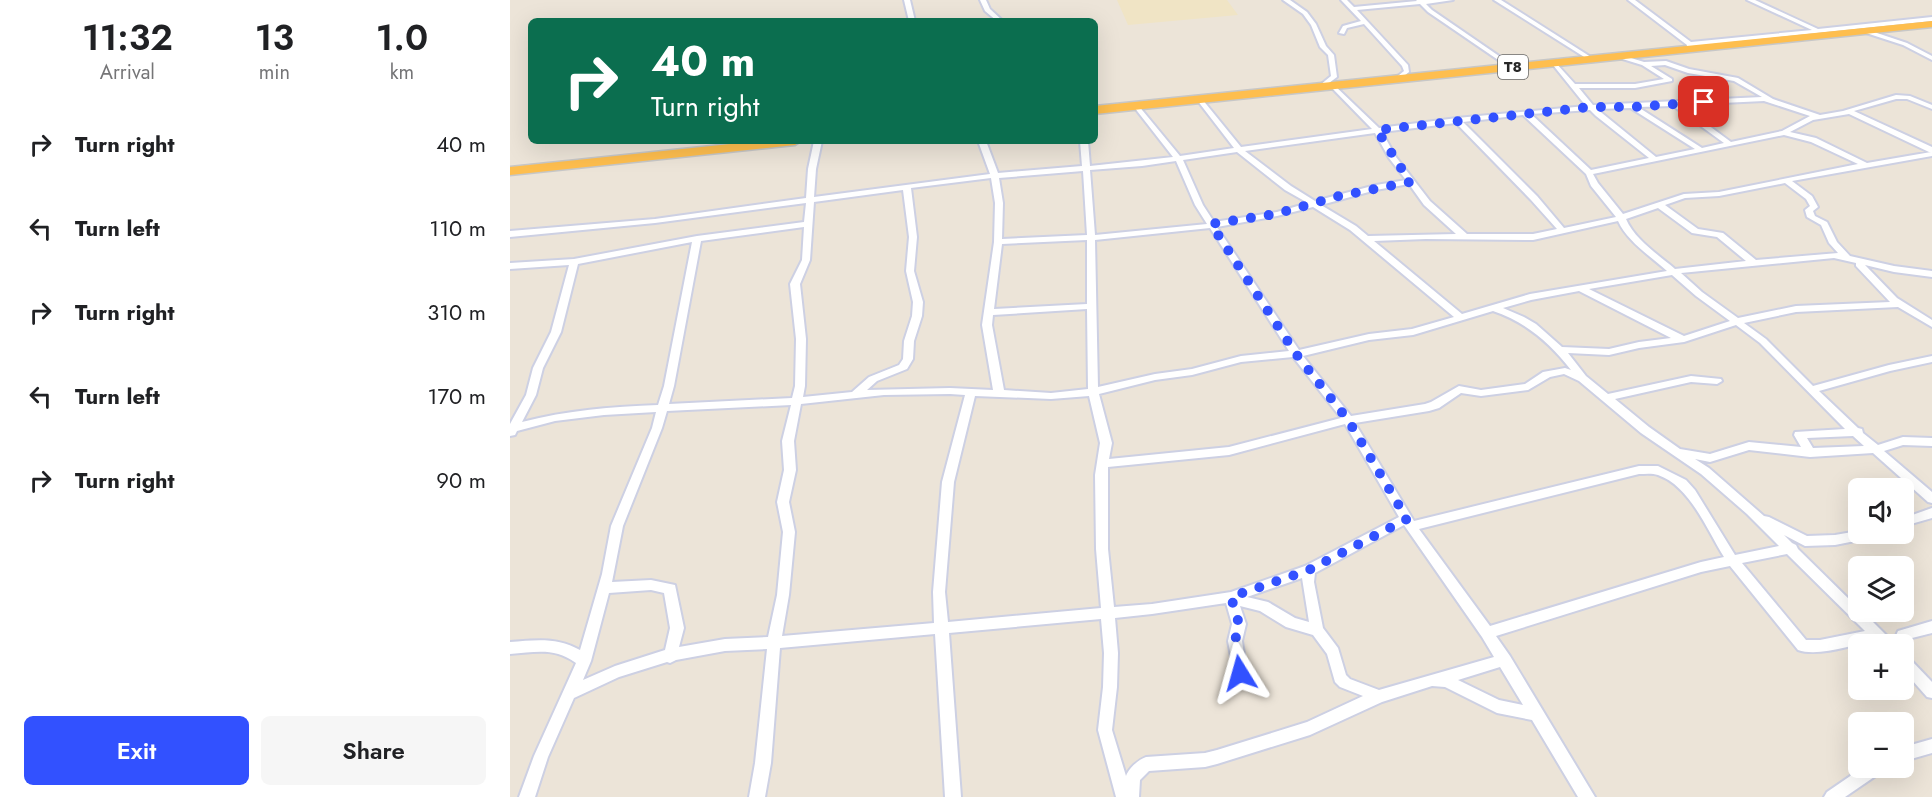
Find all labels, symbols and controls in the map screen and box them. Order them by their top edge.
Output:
text: 11:32 [82,11,173,63]
text: 13 [255,11,294,63]
text: 1.0 [376,11,428,63]
text: 40 m [651,31,755,92]
icon: right [552,42,630,120]
road number: T8 [1498,55,1528,79]
text: Arrival [100,58,155,87]
text: min [259,58,290,87]
text: km [390,58,414,87]
pin [1678,76,1729,127]
icon: arrive [1687,85,1720,118]
text: Turn right [651,87,759,126]
icon: right [24,128,57,161]
text: Turn right [75,128,175,160]
text: 40 m [436,128,486,160]
icon: left [24,212,57,245]
text: Turn left [75,212,160,244]
text: 110 m [429,212,486,244]
icon: right [24,296,57,329]
text: Turn right [75,296,175,328]
text: 310 m [427,296,486,328]
icon: left [24,380,57,413]
text: Turn left [75,380,160,412]
text: 170 m [428,380,486,412]
icon: right [24,464,57,497]
text: Turn right [75,464,175,496]
text: 90 m [436,464,486,496]
map controls [1848,478,1914,778]
button: sound [1848,478,1914,544]
button: layers [1848,556,1914,622]
button: + [1848,634,1914,700]
position arrow [1208,641,1272,705]
button: − [1848,712,1914,778]
button: Exit [24,716,249,785]
button: Share [261,716,486,785]

